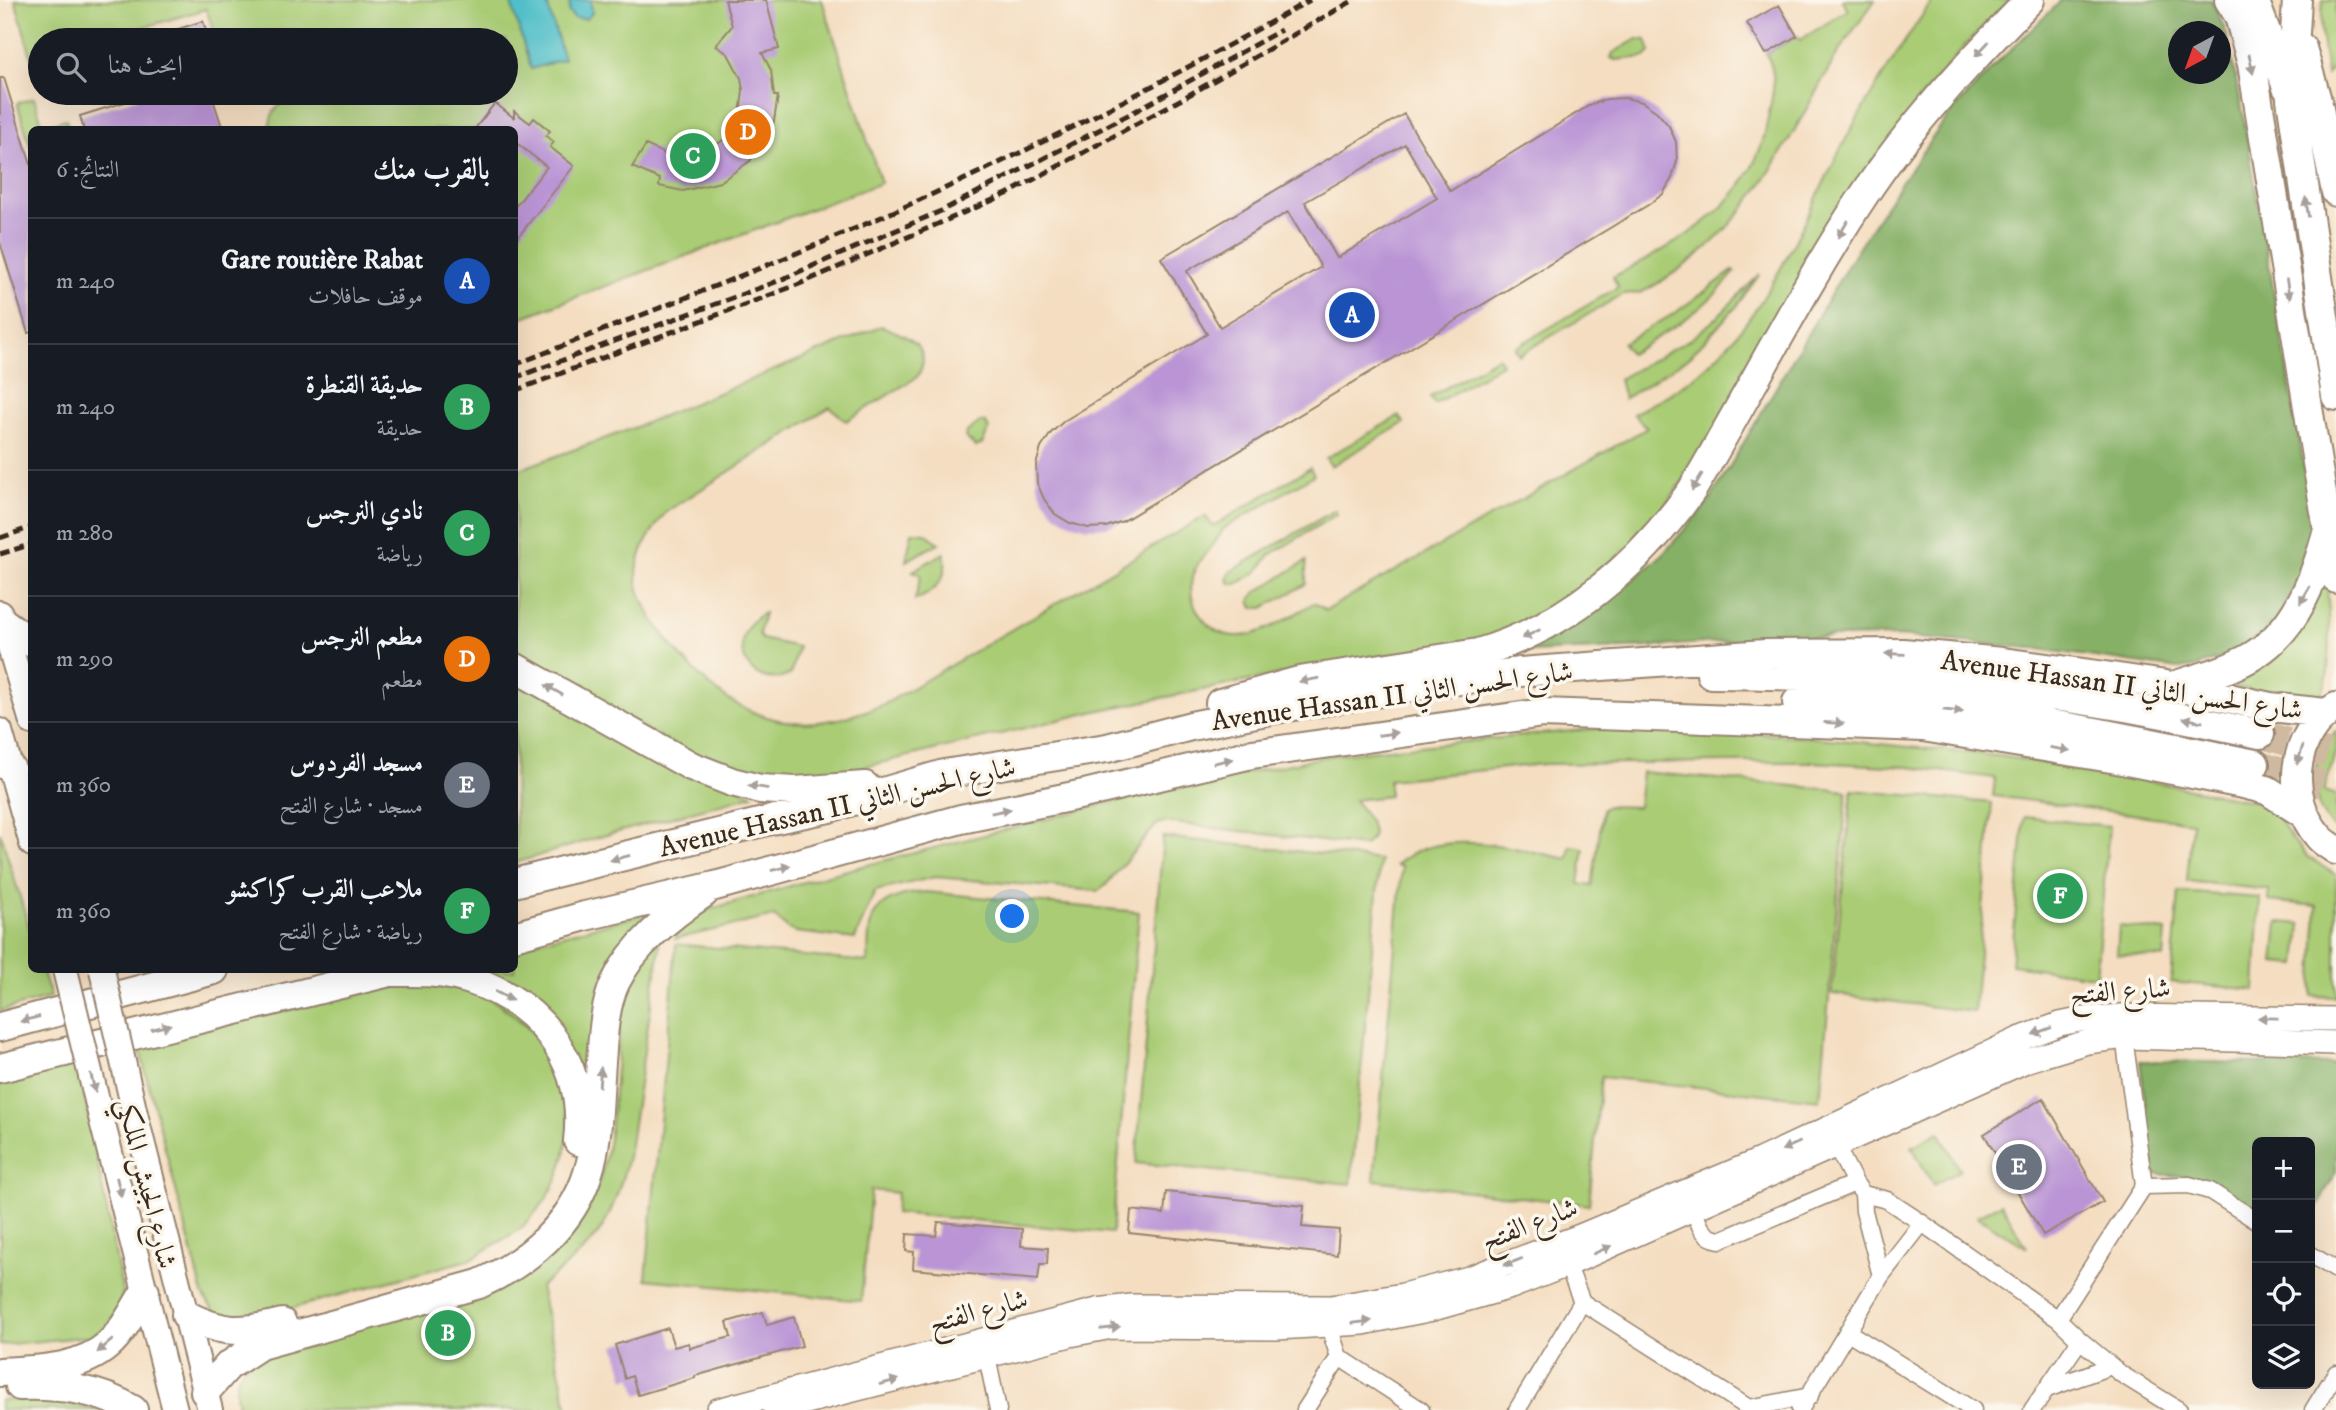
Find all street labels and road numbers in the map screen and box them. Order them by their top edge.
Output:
street label: Avenue Hassan II شارع الحسن الثاني [1938,643,2305,733]
street label: Avenue Hassan II شارع الحسن الثاني [1209,654,1576,744]
street label: Avenue Hassan II شارع الحسن الثاني [656,749,1020,870]
street label: شارع الفتح [2069,971,2172,1018]
street label: شارع الجيش الملكي [102,1094,185,1274]
street label: شارع الفتح [1476,1190,1585,1264]
street label: شارع الفتح [925,1281,1033,1347]

